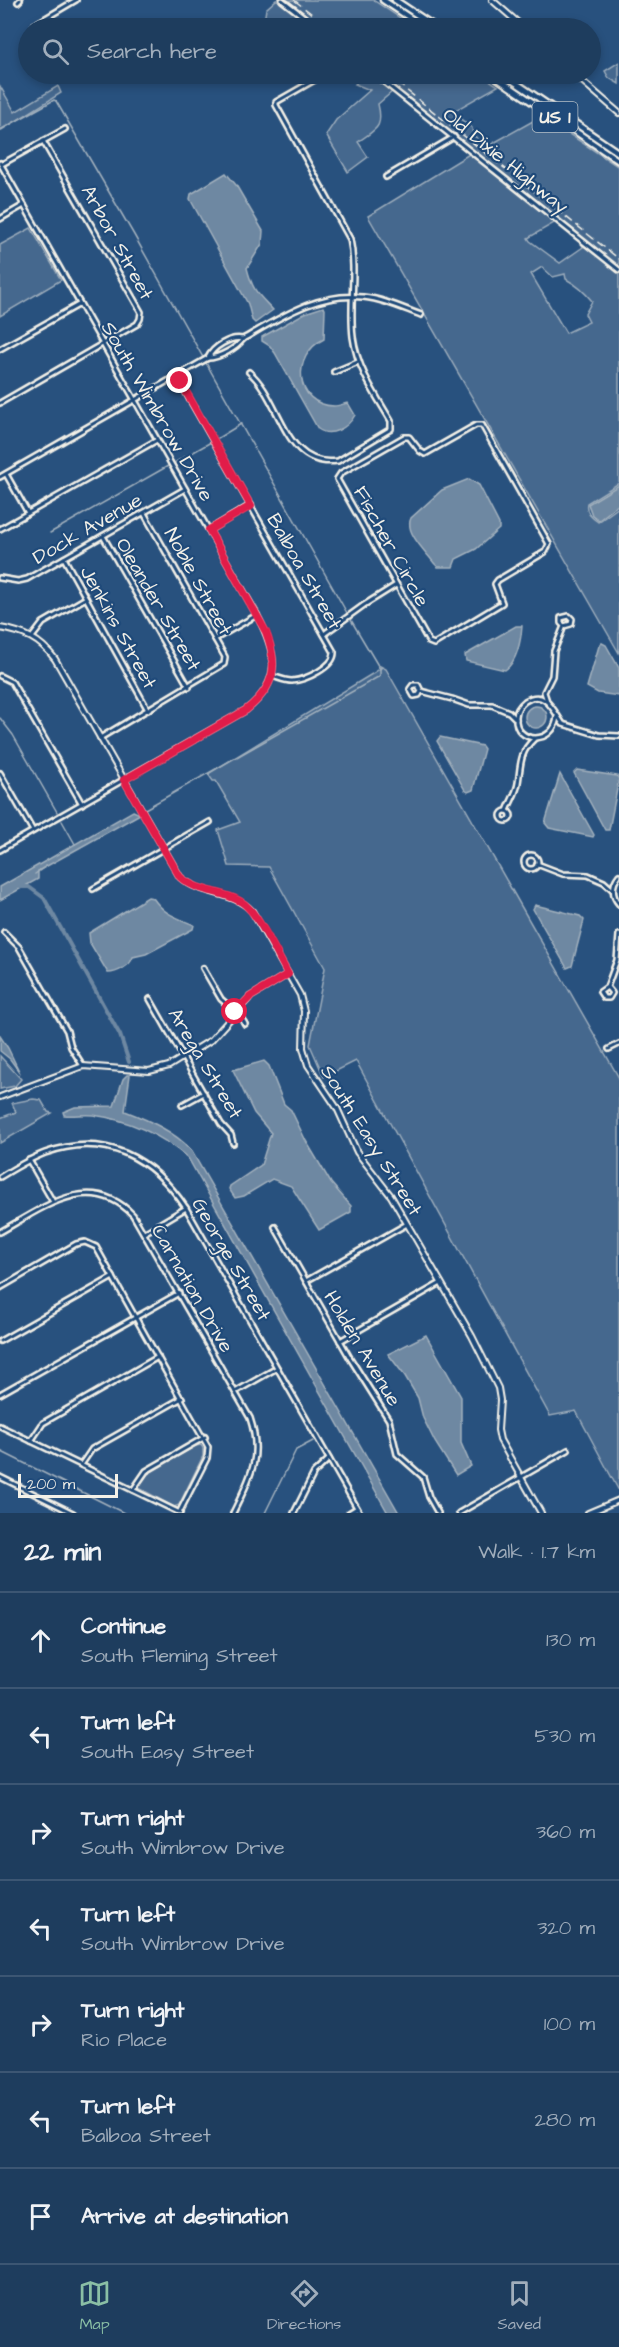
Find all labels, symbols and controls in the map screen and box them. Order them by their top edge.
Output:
search box [18,18,601,84]
icon: search [39,35,72,68]
text: Search here [87,36,217,67]
street label: Old Dixie Highway [436,101,574,221]
road number: US 1 [532,102,578,132]
street label: Arbor Street [74,180,160,305]
street label: South Wimbrow Drive [94,316,220,507]
route end [166,367,192,393]
street label: Fischer Circle [346,481,436,612]
street label: Dock Avenue [28,486,148,572]
street label: Balboa Street [260,508,349,635]
street label: Noble Street [157,523,239,640]
street label: Oleander Street [109,533,208,676]
street label: Jenkins Street [73,561,163,694]
route start [221,998,247,1024]
street label: Arega Street [160,1003,249,1125]
street label: South Easy Street [313,1060,429,1222]
street label: George Street [184,1193,278,1327]
street label: Carnation Drive [144,1219,240,1358]
street label: Holden Avenue [317,1285,408,1412]
scale bar [18,1471,118,1498]
text: 200 m [27,1473,75,1495]
text: 22 min [24,1534,101,1570]
text: Walk · 1.7 km [478,1538,595,1566]
text: Continue [81,1611,166,1642]
icon: ahead [24,1624,57,1657]
text: 130 m [546,1626,595,1654]
text: South Fleming Street [81,1642,278,1670]
text: Turn left [81,1707,175,1738]
icon: left [24,1720,57,1753]
text: 530 m [534,1722,595,1750]
text: South Easy Street [81,1738,254,1766]
text: Turn right [81,1803,184,1834]
icon: right [24,1816,57,1849]
text: 360 m [536,1818,595,1846]
text: South Wimbrow Drive [81,1834,285,1862]
text: Turn left [81,1899,175,1930]
icon: left [24,1912,57,1945]
text: 320 m [537,1914,595,1942]
text: South Wimbrow Drive [81,1930,285,1958]
text: Turn right [81,1995,184,2026]
icon: right [24,2008,57,2041]
text: 100 m [544,2010,595,2038]
text: Rio Place [81,2026,167,2054]
text: Turn left [81,2091,175,2122]
icon: left [24,2104,57,2137]
text: 280 m [534,2106,595,2134]
text: Balboa Street [81,2122,211,2150]
icon: arrive [24,2200,57,2233]
text: Arrive at destination [81,2201,288,2232]
tab: Map [78,2277,111,2335]
tab: Directions [267,2277,341,2335]
tab: Saved [497,2277,541,2335]

